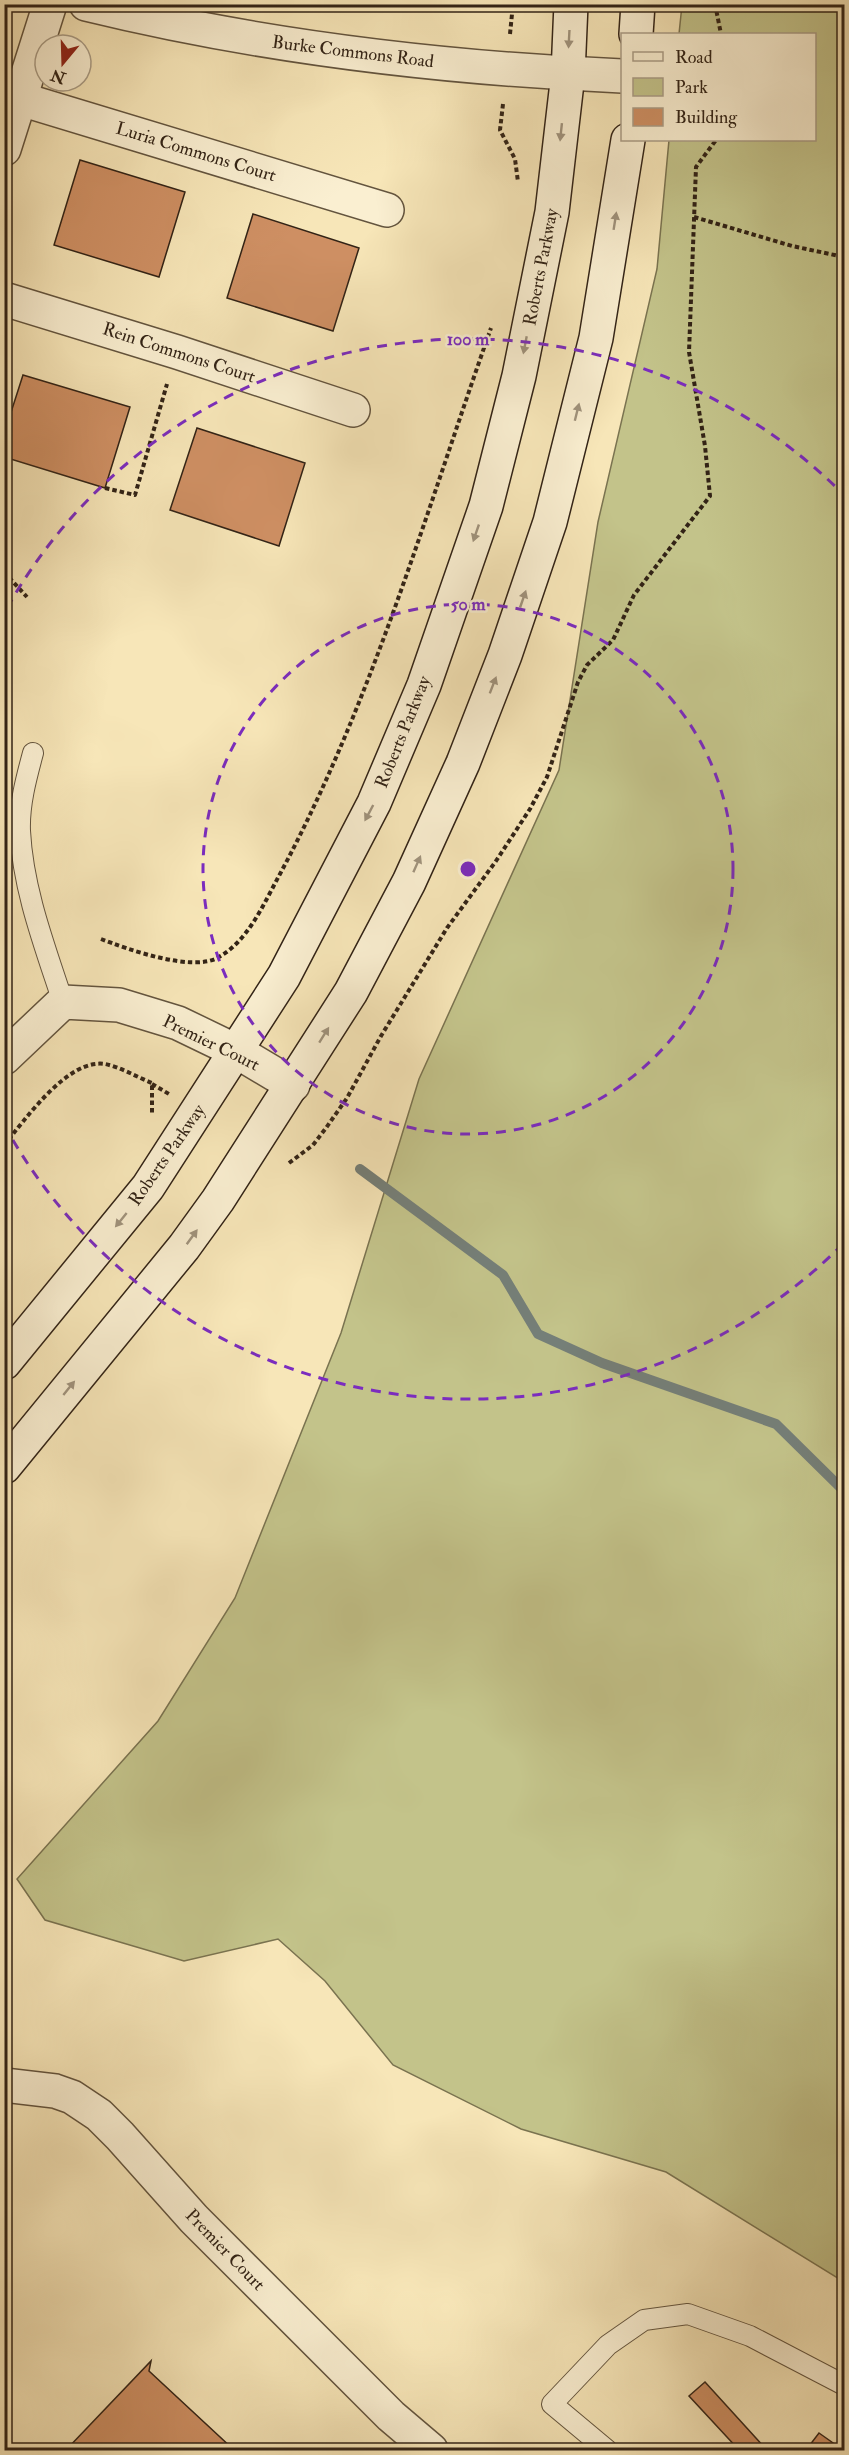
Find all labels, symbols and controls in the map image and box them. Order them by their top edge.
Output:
one-way arrow [565,30,574,49]
street label: Burke Commons Road [271,31,435,73]
north arrow [33,33,93,93]
legend [621,33,816,141]
text: Road [675,46,713,69]
text: N [48,64,69,88]
text: Park [675,76,708,99]
text: Building [675,106,738,129]
street label: Luria Commons Court [113,117,279,187]
one-way arrow [556,122,566,141]
street label: Roberts Parkway [518,205,564,328]
one-way arrow [611,211,620,230]
street label: Rein Commons Court [100,317,259,389]
text: 100 m [447,328,490,351]
one-way arrow [520,335,530,354]
one-way arrow [573,403,583,421]
one-way arrow [471,524,481,542]
one-way arrow [519,590,529,608]
text: 50 m [451,593,486,616]
street label: Roberts Parkway [370,672,436,791]
one-way arrow [489,676,498,694]
one-way arrow [364,805,374,822]
one-way arrow [412,855,422,873]
centre of rings [458,859,478,879]
street label: Premier Court [159,1010,263,1076]
one-way arrow [318,1027,329,1044]
street label: Roberts Parkway [123,1099,211,1210]
one-way arrow [115,1213,127,1228]
one-way arrow [186,1229,198,1245]
one-way arrow [62,1380,75,1396]
street label: Premier Court [180,2204,270,2296]

